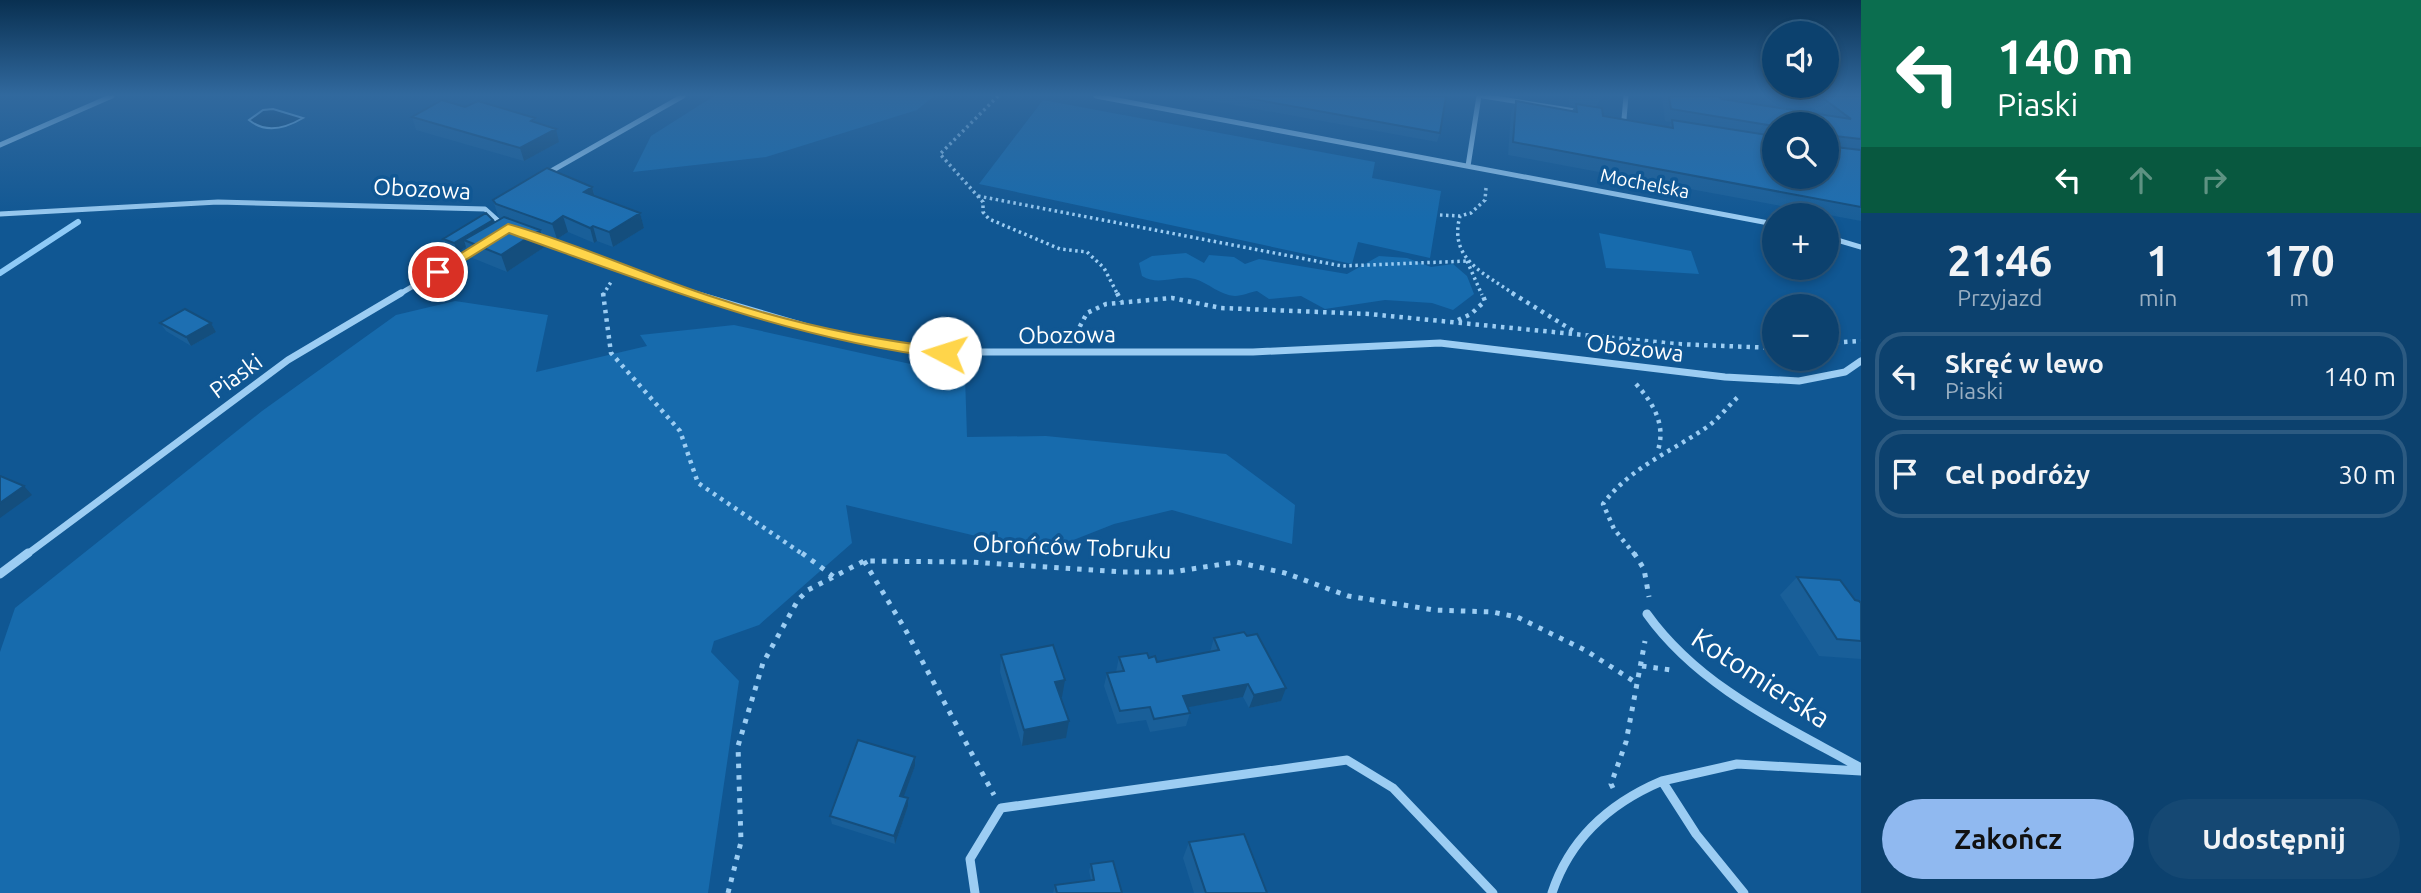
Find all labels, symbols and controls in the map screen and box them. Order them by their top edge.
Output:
map controls [1762,21,1839,371]
button: sound [1762,21,1839,98]
icon: left [1882,28,1973,119]
text: 140 m [1997,28,2134,83]
text: Piaski [1997,86,2078,122]
button: search [1762,112,1839,189]
icon: left [2049,161,2087,199]
icon: ahead [2122,161,2160,199]
icon: right [2195,161,2233,199]
street label: Mochelska [1599,164,1691,202]
street label: Obozowa [372,173,472,204]
button: + [1762,203,1839,280]
text: 21:46 [1947,237,2052,284]
text: 1 [2146,237,2170,284]
text: 170 [2264,237,2335,284]
pin [408,242,468,302]
icon: arrive [419,253,457,291]
text: Przyjazd [1957,285,2043,310]
text: min [2139,285,2177,310]
text: m [2289,285,2309,310]
button: − [1762,294,1839,371]
position arrow [908,316,982,390]
street label: Obozowa [1018,321,1116,348]
street label: Obozowa [1585,329,1685,366]
street label: Piaski [205,348,267,403]
text: Skręć w lewo [1945,349,2104,378]
icon: left [1886,357,1924,395]
text: 140 m [2324,362,2396,391]
text: Piaski [1945,378,2003,403]
icon: arrive [1886,455,1924,493]
text: Cel podróży [1945,460,2090,489]
text: 30 m [2338,460,2396,489]
street label: Obrońców Tobruku [972,531,1172,562]
street label: Kotomierska [1687,622,1836,734]
button: Zakończ [1882,799,2134,879]
button: Udostępnij [2148,799,2400,879]

